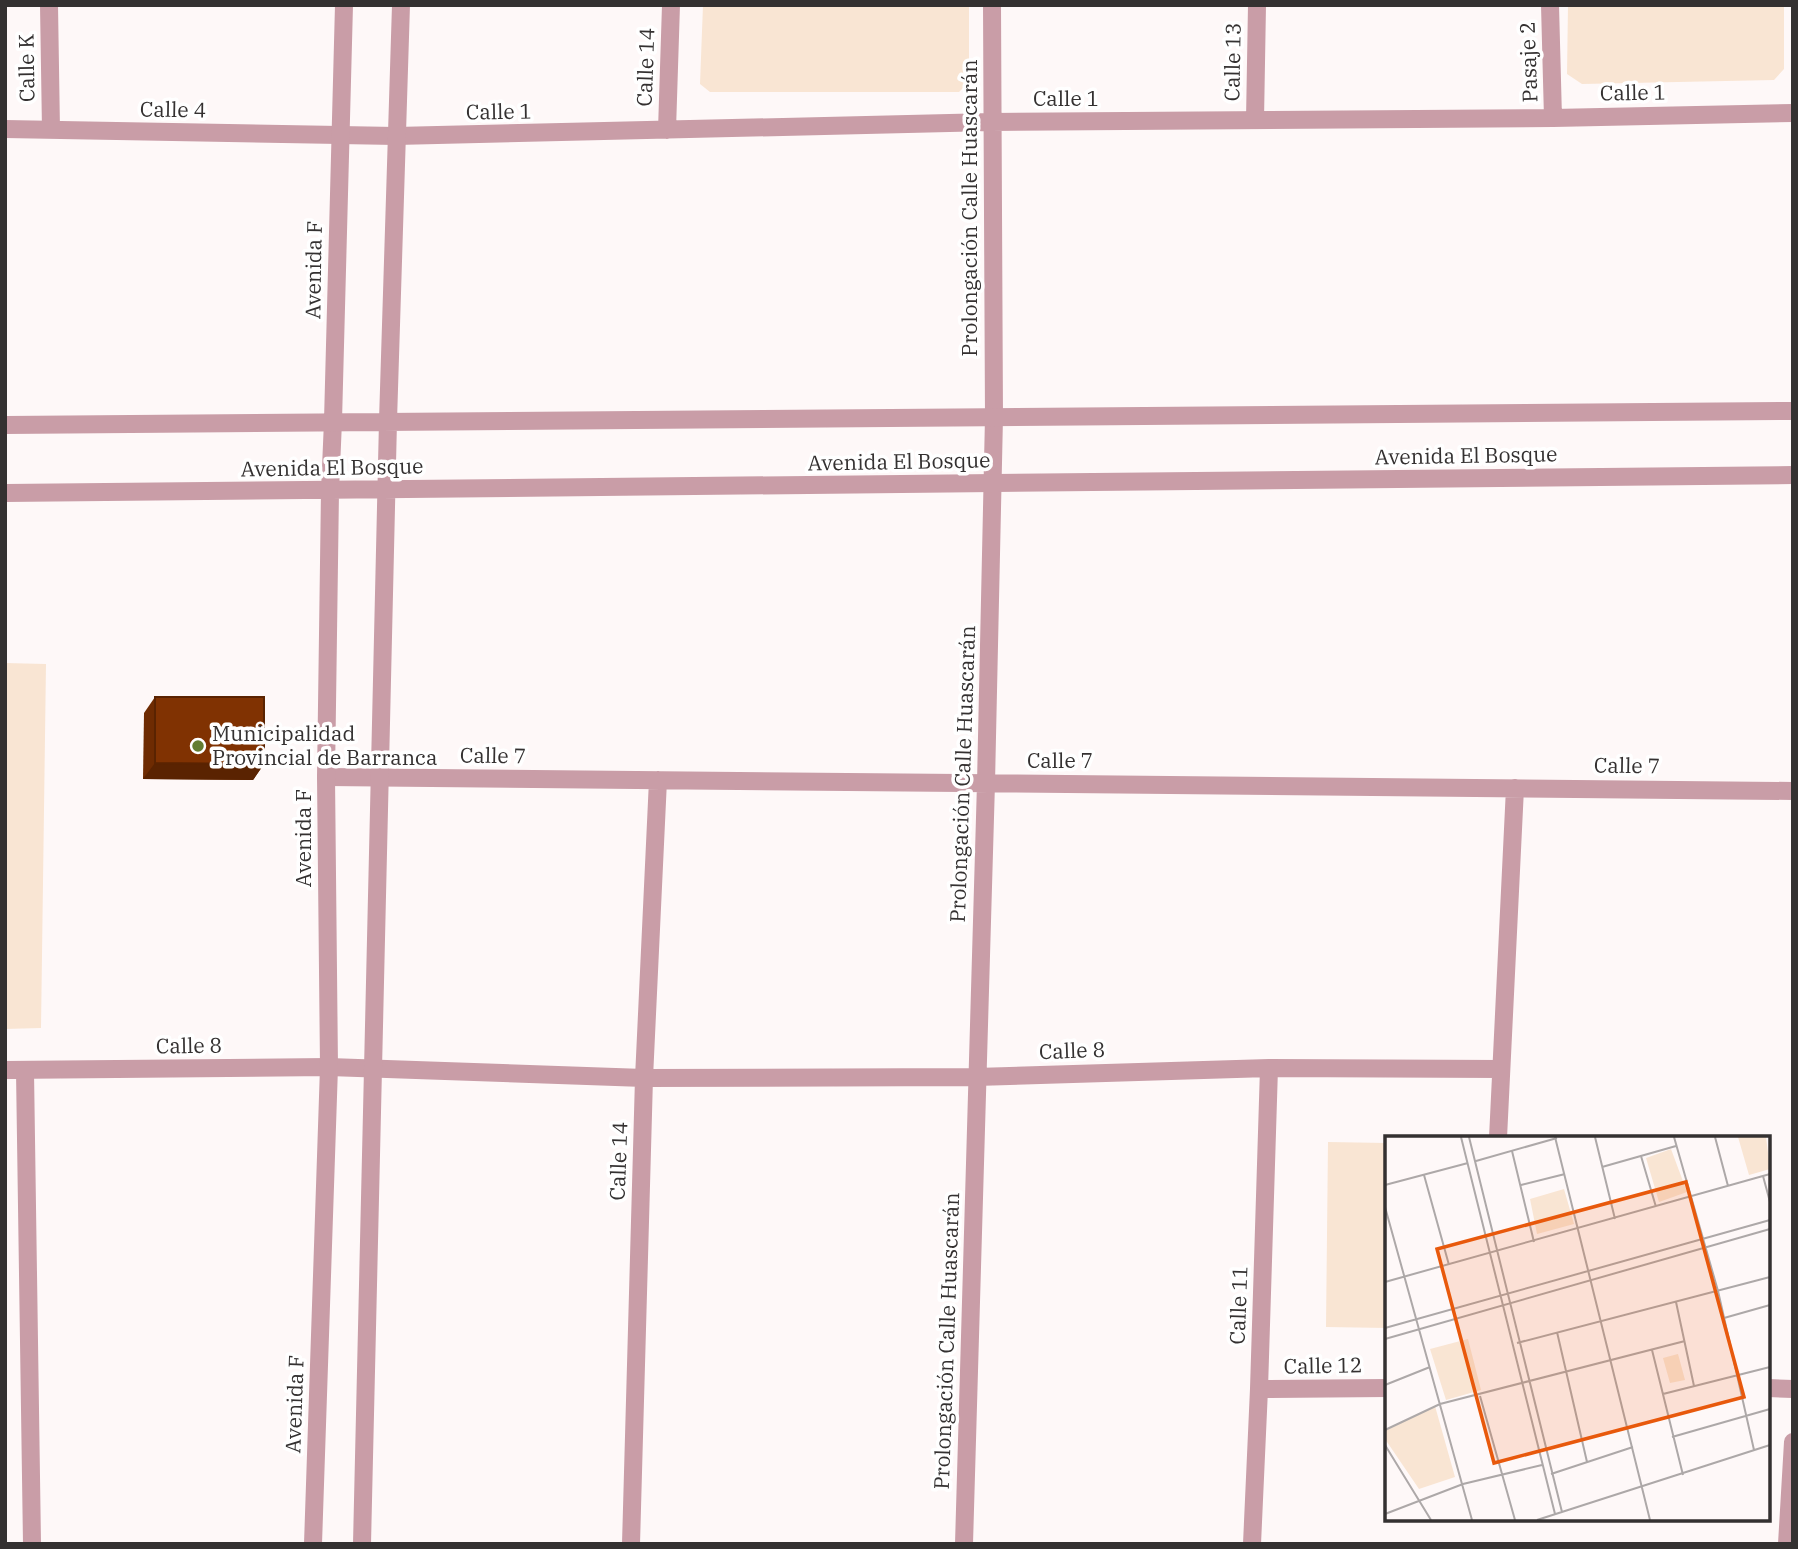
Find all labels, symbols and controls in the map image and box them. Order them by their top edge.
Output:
street label: Pasaje 2 [1513,21,1543,103]
street label: Calle 13 [1217,22,1247,102]
street label: Calle 14 [630,27,660,107]
street label: Calle K [11,33,41,102]
street label: Prolongación Calle Huascarán [955,59,983,357]
street label: Calle 1 [1600,77,1666,107]
street label: Calle 1 [1033,84,1099,112]
street label: Calle 4 [140,94,206,124]
street label: Calle 1 [466,96,532,126]
street label: Avenida F [298,221,328,319]
street label: Avenida El Bosque [1374,439,1558,471]
street label: Avenida El Bosque [807,445,991,477]
street label: Avenida El Bosque [240,451,424,483]
street label: Prolongación Calle Huascarán [943,625,981,923]
place label: Municipalidad Provincial de Barranca [212,719,437,771]
marker: Municipalidad Provincial de Barranca [190,738,206,754]
street label: Calle 7 [460,740,526,770]
street label: Calle 7 [1027,746,1093,774]
street label: Calle 7 [1594,750,1660,780]
street label: Avenida F [289,789,317,887]
street label: Calle 8 [156,1030,222,1060]
street label: Calle 8 [1038,1035,1106,1065]
street label: Calle 14 [603,1121,633,1201]
inset map [1385,1136,1770,1521]
street label: Prolongación Calle Huascarán [927,1192,965,1490]
street label: Calle 11 [1223,1265,1253,1345]
street label: Calle 12 [1283,1350,1363,1380]
street label: Avenida F [278,1354,310,1454]

